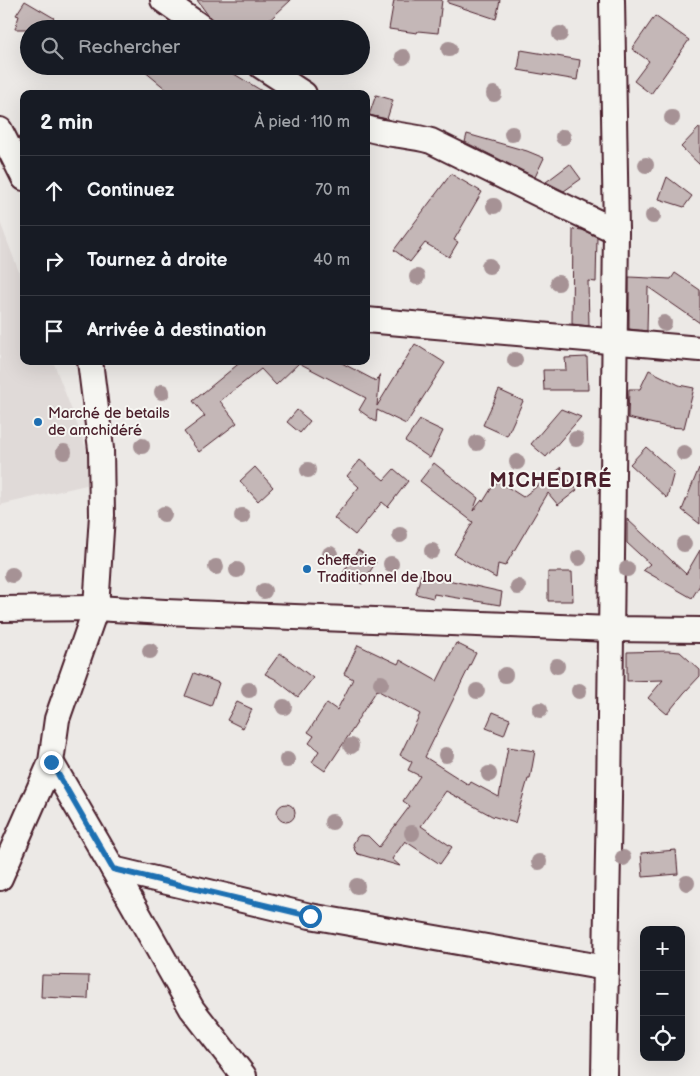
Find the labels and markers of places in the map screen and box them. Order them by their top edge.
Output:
place label: Marché de betails de amchidéré [48,404,170,440]
marker: Marché de betails de amchidéré [32,416,44,428]
place label: chefferie Traditionnel de Ibou [317,551,452,587]
marker: chefferie Traditionnel de Ibou [301,563,313,575]

